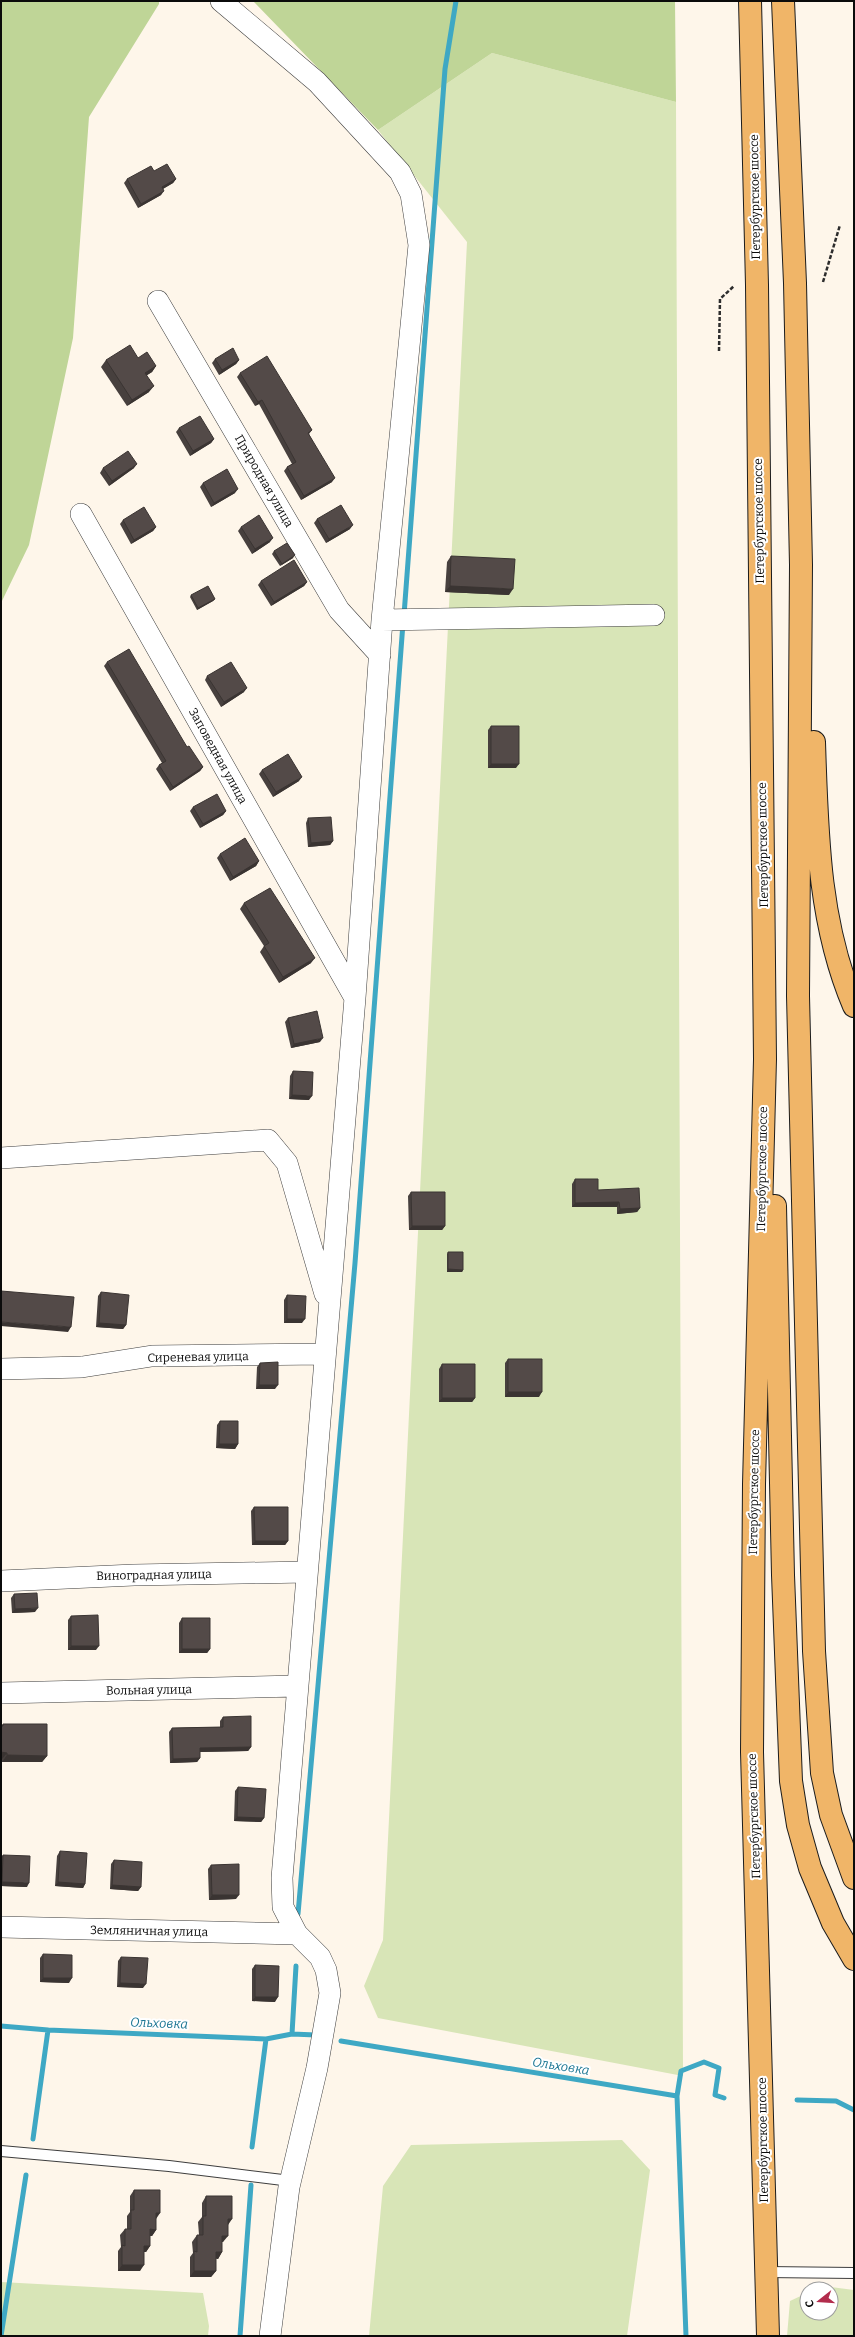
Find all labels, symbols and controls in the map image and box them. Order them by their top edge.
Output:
street label: Петербургское шоссе [747,134,763,260]
street label: Природная улица [232,432,296,530]
street label: Петербургское шоссе [751,458,767,584]
street label: Заповедная улица [186,706,250,807]
street label: Петербургское шоссе [755,782,771,908]
street label: Петербургское шоссе [754,1106,770,1232]
street label: Сиреневая улица [147,1349,249,1365]
street label: Петербургское шоссе [746,1429,762,1555]
street label: Виноградная улица [96,1567,212,1583]
street label: Вольная улица [106,1682,193,1698]
street label: Петербургское шоссе [745,1753,763,1879]
street label: Земляничная улица [90,1923,209,1939]
water label: Ольховка [130,2014,188,2032]
water label: Ольховка [531,2054,591,2078]
street label: Петербургское шоссе [755,2077,771,2203]
north arrow [799,2281,839,2321]
text: С [803,2299,817,2309]

